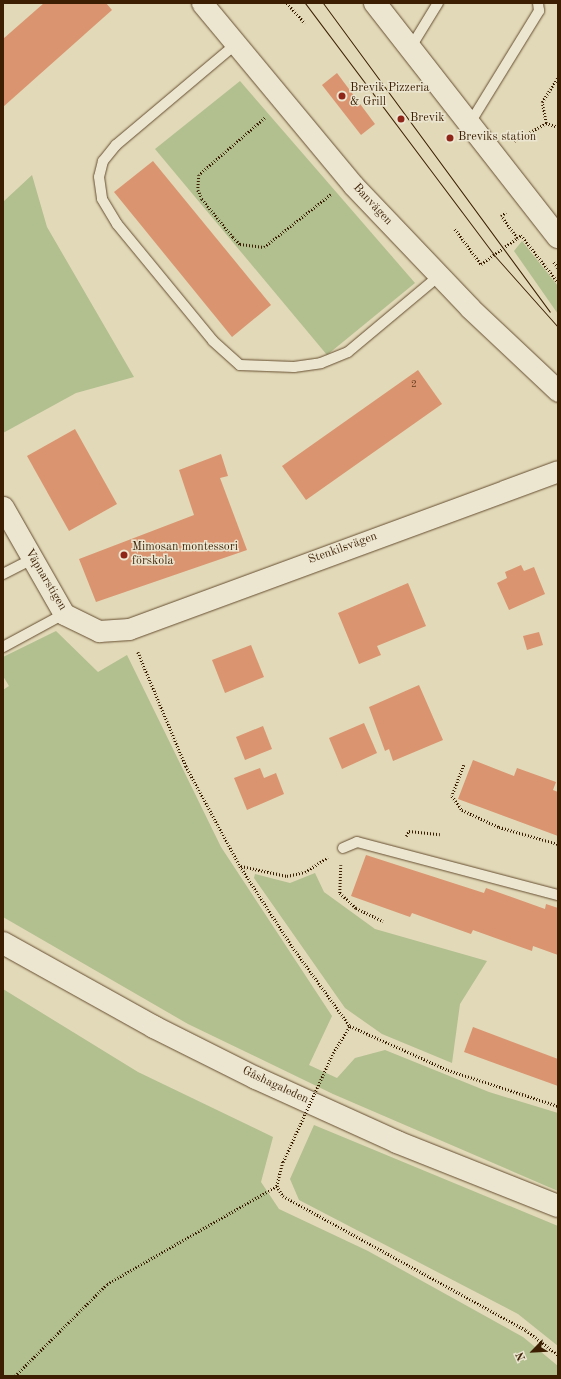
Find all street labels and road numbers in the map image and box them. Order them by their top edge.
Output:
street label: Banvägen [349,181,395,229]
street label: Stenkilsvägen [307,530,379,568]
street label: Väpnarstigen [21,547,69,613]
street label: Gåshagaleden [239,1064,311,1108]

